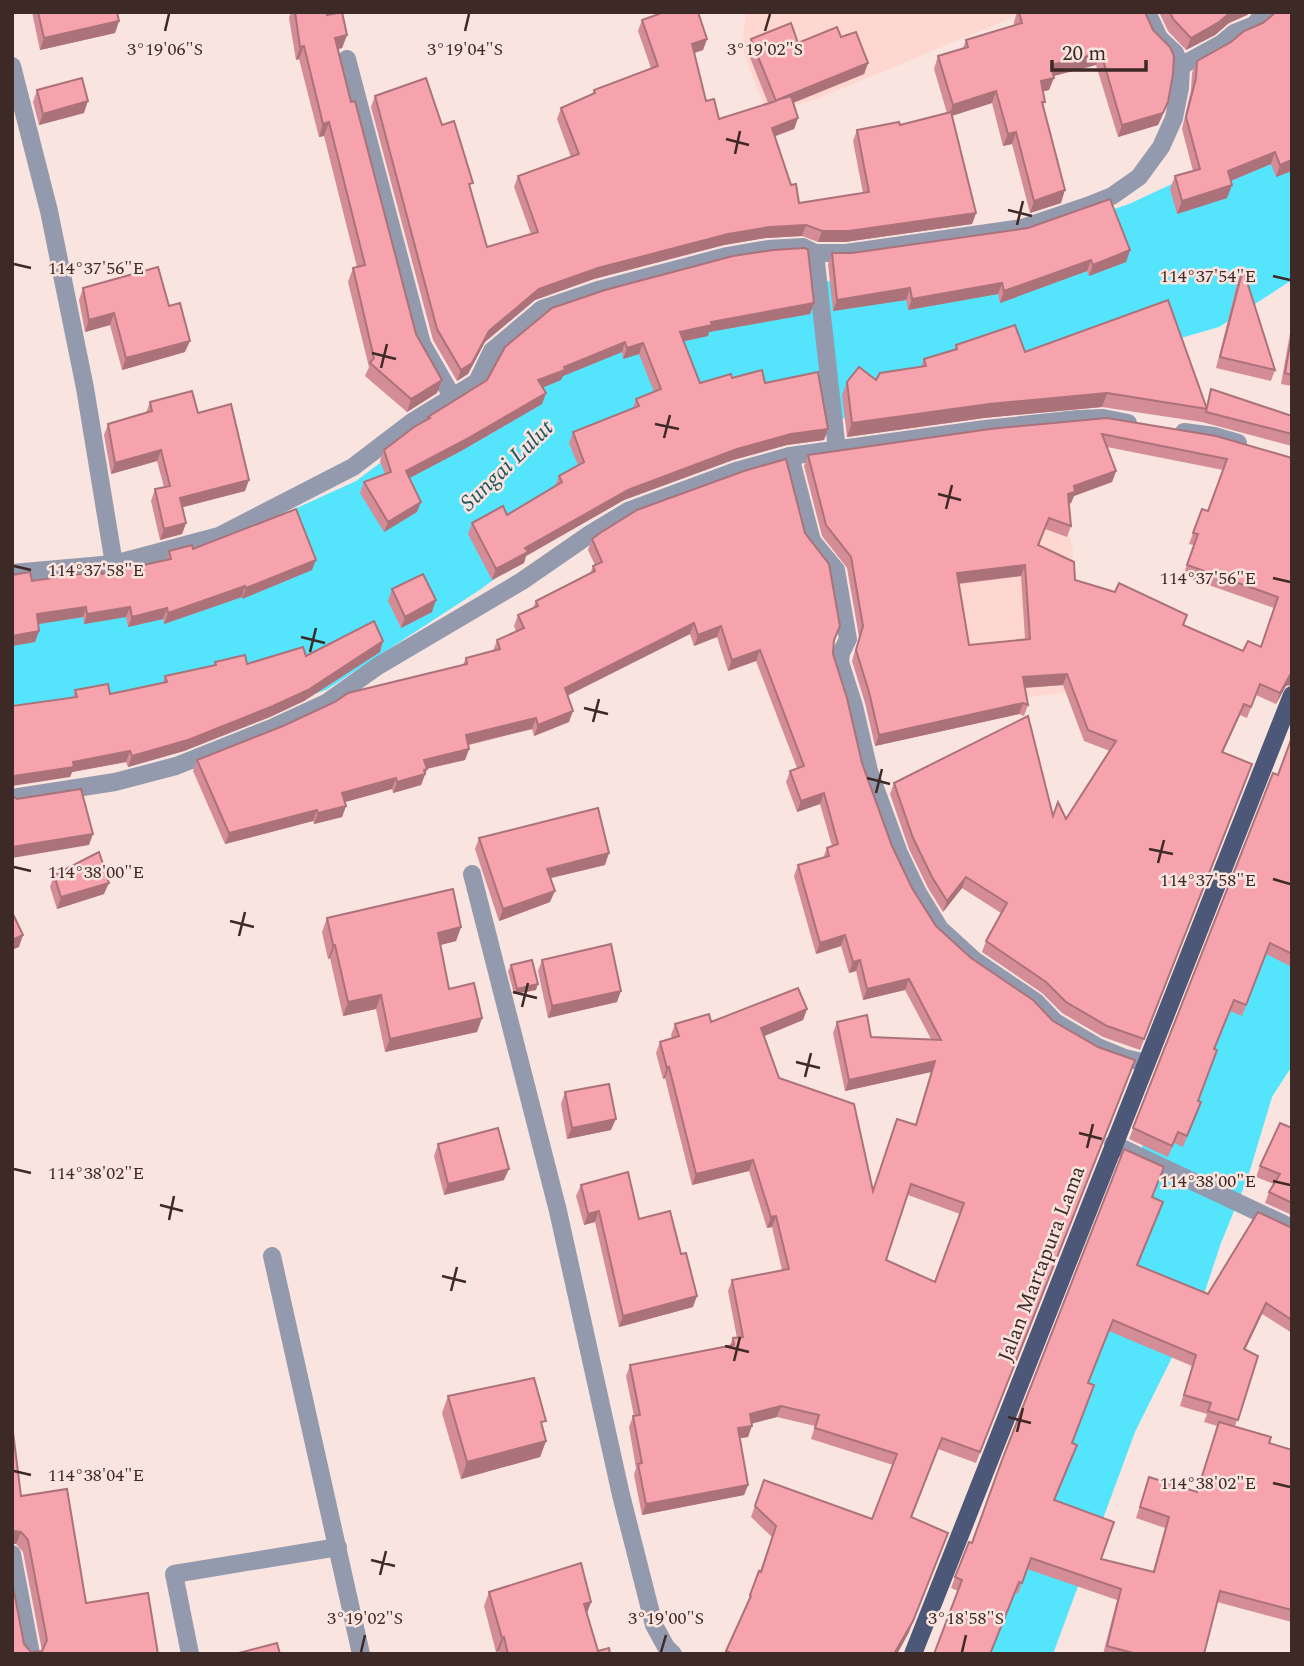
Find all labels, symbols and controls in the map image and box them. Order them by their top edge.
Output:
scale bar [1052,28,1146,72]
text: 3°19'06"S [127,36,203,63]
text: 3°19'04"S [427,36,503,63]
text: 3°19'02"S [727,36,803,63]
text: 20 m [1062,38,1106,70]
text: 114°37'56"E [48,255,144,282]
text: 114°37'54"E [1160,263,1256,290]
water label: Sungai Lulut [452,411,563,520]
text: 114°37'58"E [48,557,144,584]
text: 114°37'56"E [1160,565,1256,592]
text: 114°38'00"E [48,859,144,886]
text: 114°37'58"E [1160,867,1256,894]
text: 114°38'02"E [48,1160,144,1187]
street label: Jalan Martapura Lama [990,1161,1094,1367]
text: 114°38'00"E [1160,1168,1256,1195]
text: 114°38'04"E [48,1462,144,1489]
text: 114°38'02"E [1160,1470,1256,1497]
text: 3°19'02"S [327,1605,403,1632]
text: 3°19'00"S [628,1605,704,1632]
text: 3°18'58"S [928,1605,1004,1632]

